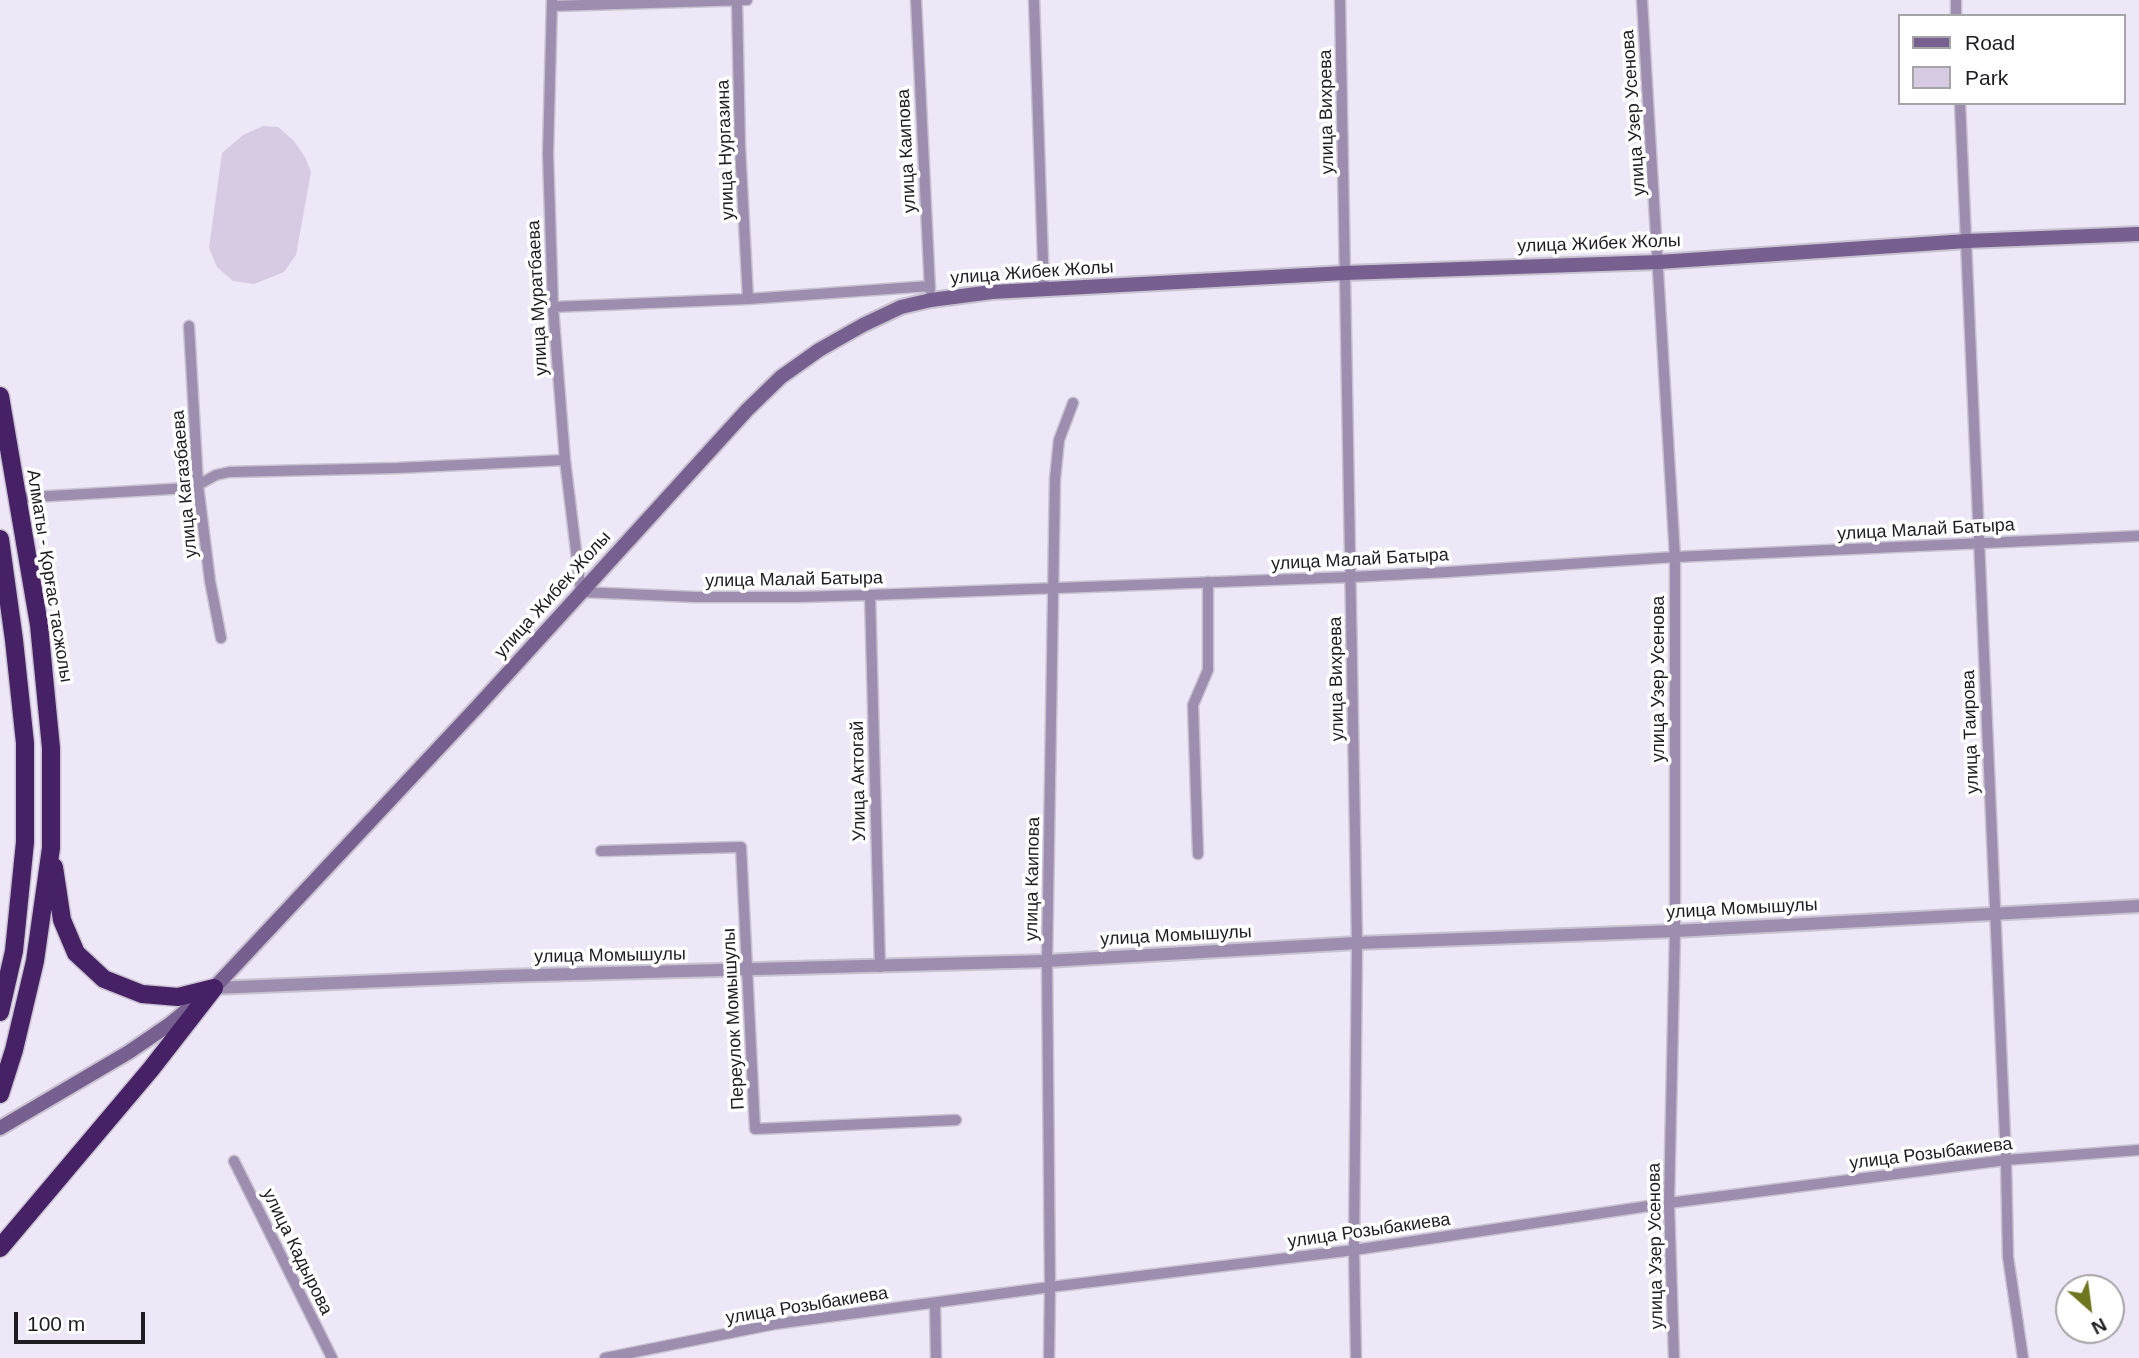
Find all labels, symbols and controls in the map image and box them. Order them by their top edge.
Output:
legend [1898,14,2125,105]
street label: улица Узер Усенова [1617,29,1651,197]
text: Road [1965,31,2015,54]
street label: улица Вихрева [1315,49,1339,175]
text: Park [1965,66,2008,89]
street label: улица Нургазина [713,79,739,221]
street label: улица Каипова [893,88,921,214]
street label: улица Муратбаева [523,220,553,376]
street label: улица Жибек Жолы [1517,230,1681,258]
street label: улица Жибек Жолы [950,257,1114,289]
street label: улица Кагазбаева [168,409,202,559]
street label: Алматы - Қорғас тасжолы [22,468,76,684]
street label: улица Малай Батыра [1837,515,2015,545]
street label: улица Жибек Жолы [490,527,616,663]
street label: улица Малай Батыра [1271,545,1449,575]
street label: улица Малай Батыра [705,568,883,592]
street label: улица Узер Усенова [1648,596,1670,762]
street label: улица Вихрева [1325,616,1349,742]
street label: улица Таирова [1958,670,1984,794]
street label: Улица Актогай [847,721,871,841]
street label: улица Каипова [1021,817,1045,941]
street label: улица Момышулы [1666,894,1818,924]
street label: улица Момышулы [1100,921,1252,951]
street label: Переулок Момышулы [718,928,750,1110]
street label: улица Момышулы [534,944,686,968]
street label: улица Розыбакиева [1848,1133,2014,1175]
street label: улица Узер Усенова [1644,1163,1668,1329]
street label: улица Кадырова [257,1185,337,1319]
street label: улица Розыбакиева [1286,1209,1452,1253]
north arrow [2055,1274,2125,1344]
street label: улица Розыбакиева [724,1283,890,1329]
scale bar [18,1298,149,1342]
text: 100 m [27,1312,85,1335]
text: N [2088,1314,2110,1339]

